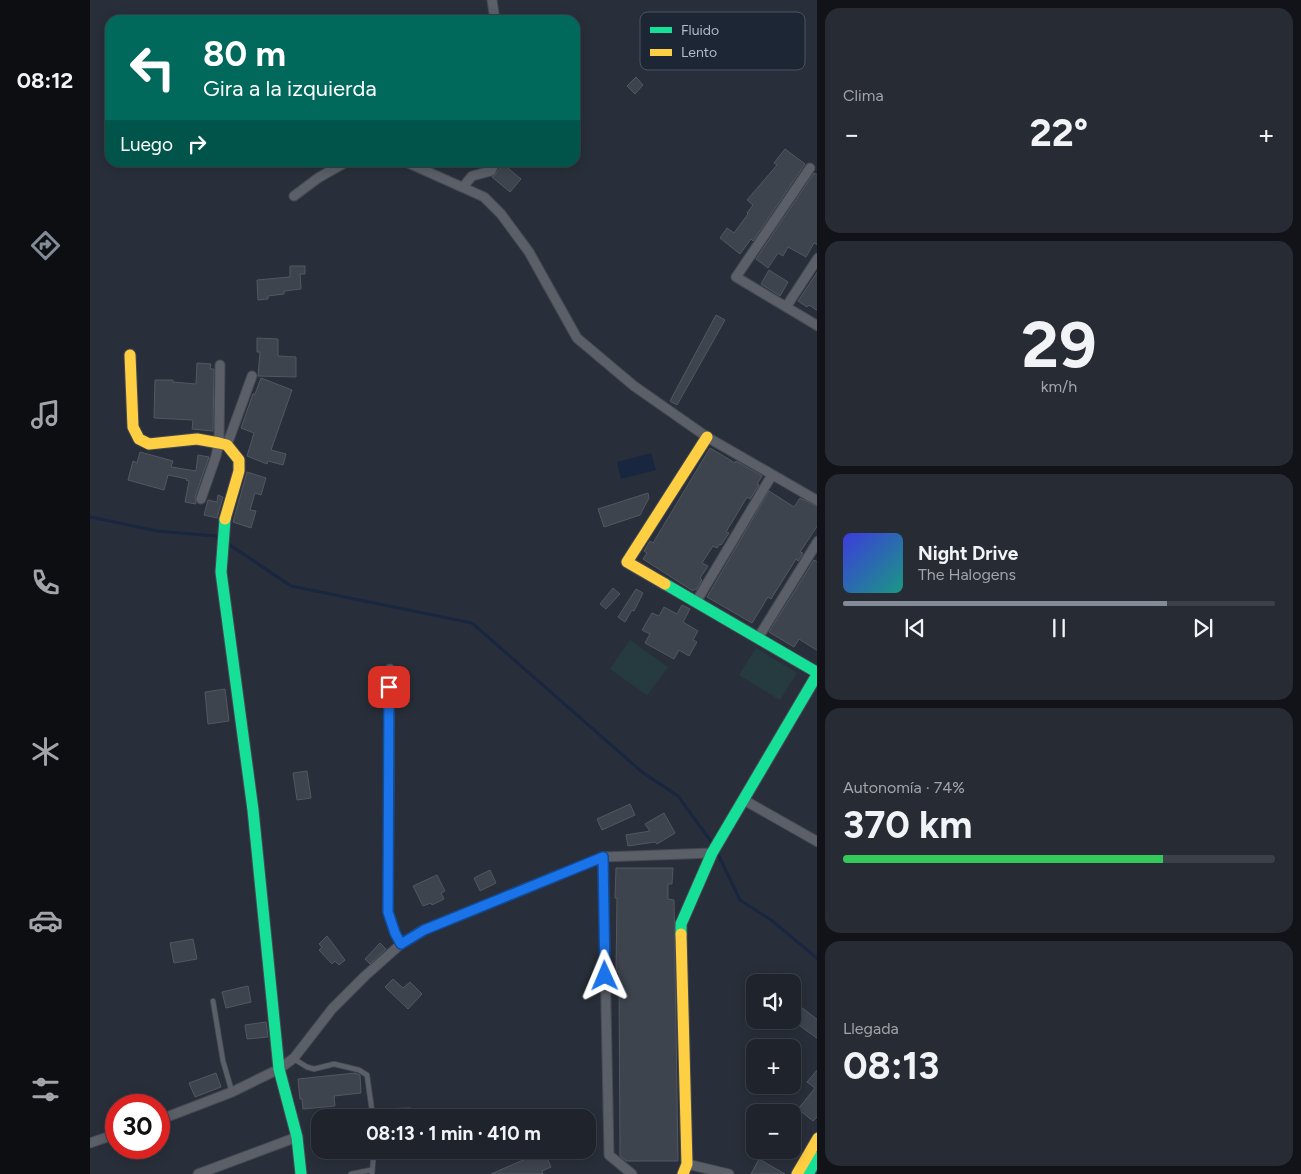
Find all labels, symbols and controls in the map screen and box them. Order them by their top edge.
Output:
legend [640,12,805,70]
text: Fluido [681,22,719,39]
text: 80 m [203,33,286,75]
icon: left [120,35,185,100]
text: Lento [681,44,717,61]
text: 08:12 [17,67,73,94]
text: Gira a la izquierda [203,75,377,102]
text: Clima [843,86,884,105]
text: 22° [1030,110,1088,156]
text: − [843,117,860,151]
text: + [1258,117,1275,151]
icon: right [183,130,211,158]
text: Luego [120,133,173,156]
icon: directions [28,228,63,263]
text: 29 [1021,305,1097,383]
text: km/h [1041,377,1077,396]
icon: music [28,397,63,432]
text: Night Drive [918,542,1018,565]
icon: phone [28,565,63,600]
text: The Halogens [918,565,1016,584]
icon: previous [901,614,929,642]
icon: pause [1045,614,1073,642]
icon: next [1189,614,1217,642]
pin [368,666,410,708]
icon: arrive [375,673,403,701]
icon: climate [28,734,63,769]
text: Autonomía · 74% [843,778,965,797]
text: 370 km [843,802,973,848]
icon: car [28,903,63,938]
position arrow [578,949,630,1001]
map controls [746,974,801,1159]
button: sound [746,974,801,1029]
text: Llegada [843,1019,899,1038]
button: + [746,1039,801,1094]
text: 08:13 [843,1043,939,1089]
icon: filters [28,1072,63,1107]
speed limit sign: 30 [105,1094,170,1159]
button: − [746,1104,801,1159]
text: 08:13 · 1 min · 410 m [366,1122,541,1145]

